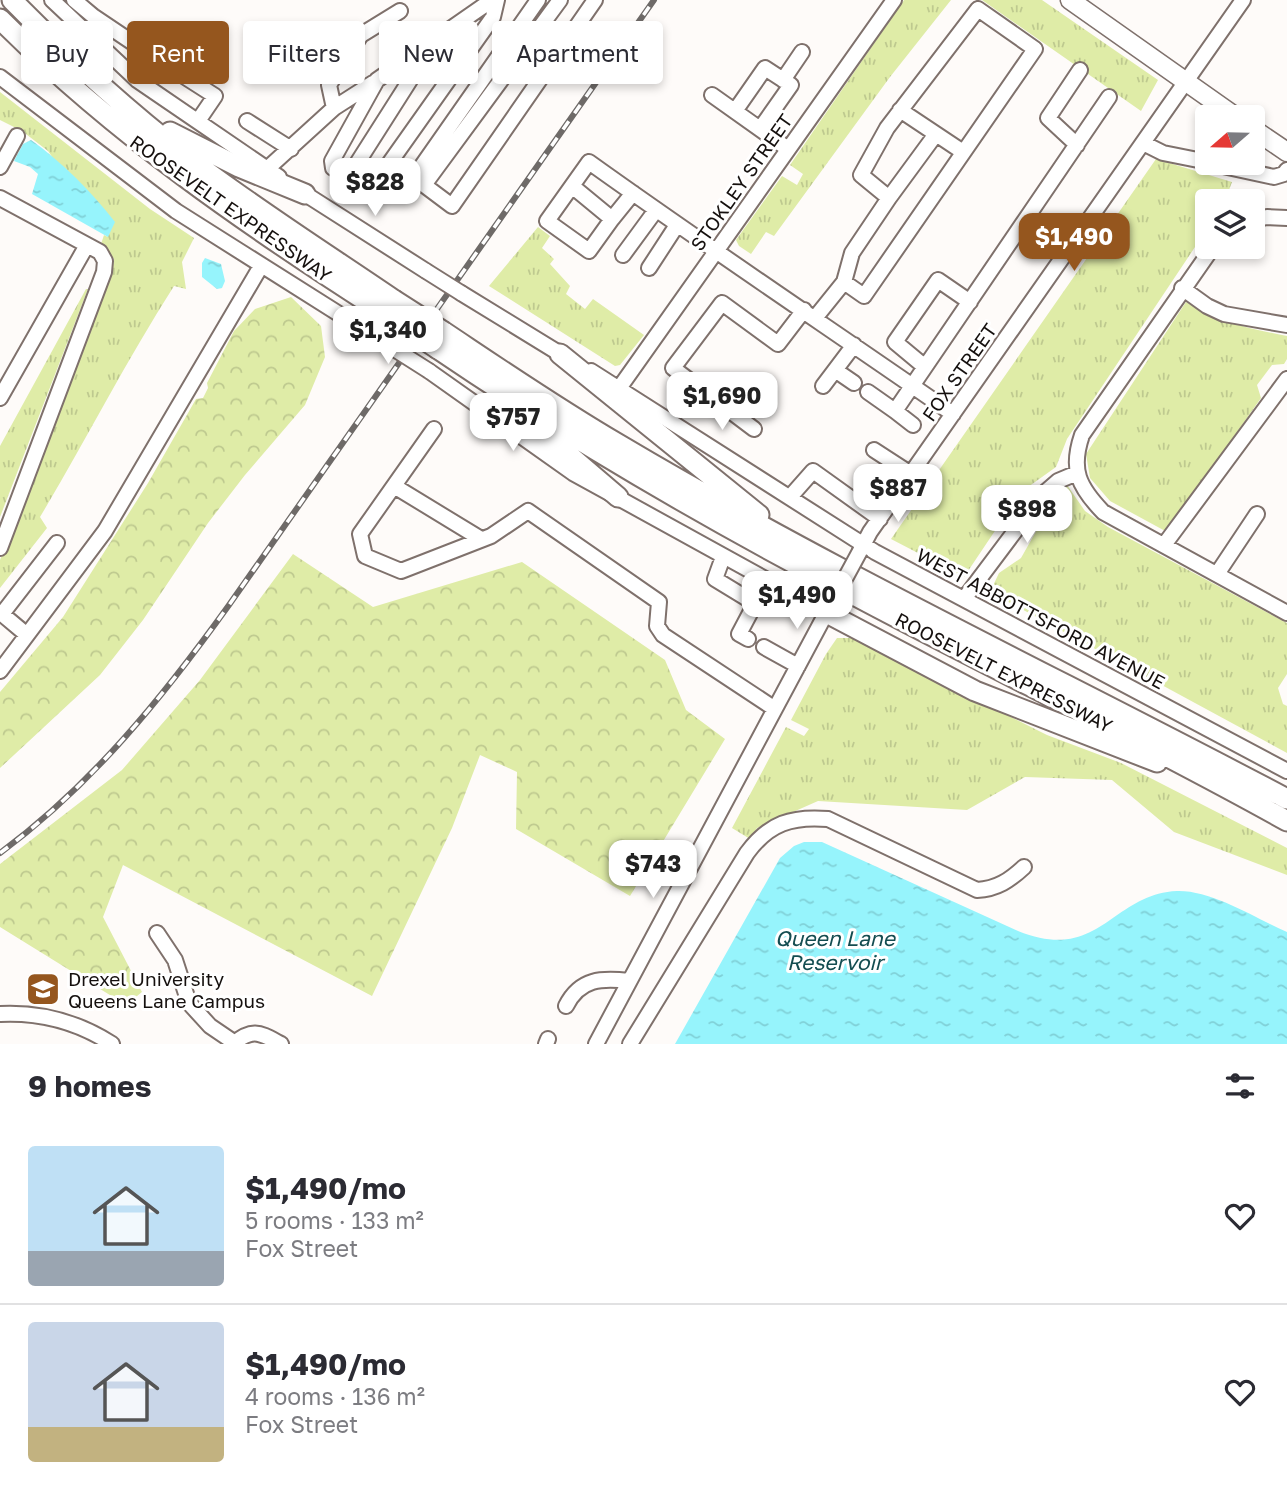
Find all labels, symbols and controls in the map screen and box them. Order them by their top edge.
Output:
chip: Buy [21,21,113,84]
chip: Rent [127,21,229,84]
chip: Filters [243,21,365,84]
chip: New [379,21,478,84]
chip: Apartment [492,21,663,84]
north arrow [1195,105,1265,175]
map controls [1195,105,1265,259]
street label: STOKLEY STREET [685,109,797,255]
street label: ROOSEVELT EXPRESSWAY [126,130,336,286]
pin: $828 [334,158,416,218]
text: $828 [346,167,404,195]
button: layers [1195,189,1265,259]
pin: $1,490 [1017,214,1131,273]
text: $1,490 [1035,222,1113,250]
pin: $1,340 [331,306,445,366]
text: $1,340 [349,315,427,343]
street label: FOX STREET [917,319,1001,425]
pin: $1,690 [665,372,779,432]
text: $1,690 [683,381,761,409]
pin: $757 [472,393,554,453]
text: $757 [486,402,540,430]
pin: $887 [857,464,939,524]
text: $887 [869,473,927,501]
pin: $898 [986,486,1068,545]
text: $898 [997,494,1057,522]
street label: WEST ABBOTTSFORD AVENUE [913,543,1169,693]
pin: $1,490 [740,572,854,631]
text: $1,490 [758,580,836,608]
street label: ROOSEVELT EXPRESSWAY [892,607,1116,737]
pin: $743 [612,841,694,900]
text: $743 [625,849,681,877]
water label: Queen Lane Reservoir [775,925,897,975]
place label: Drexel University Queens Lane Campus [68,967,265,1012]
school or university icon: Drexel University Queens Lane Campus [24,970,62,1008]
icon: filters [1221,1067,1259,1105]
text: 9 homes [28,1068,151,1104]
text: $1,490/mo [245,1170,406,1206]
icon: home [84,1174,168,1258]
icon: heart [1221,1197,1259,1235]
text: 5 rooms · 133 m² [245,1206,424,1234]
text: Fox Street [245,1234,358,1262]
text: $1,490/mo [245,1346,406,1382]
icon: home [84,1350,168,1434]
icon: heart [1221,1373,1259,1411]
text: 4 rooms · 136 m² [245,1382,425,1410]
text: Fox Street [245,1410,358,1438]

